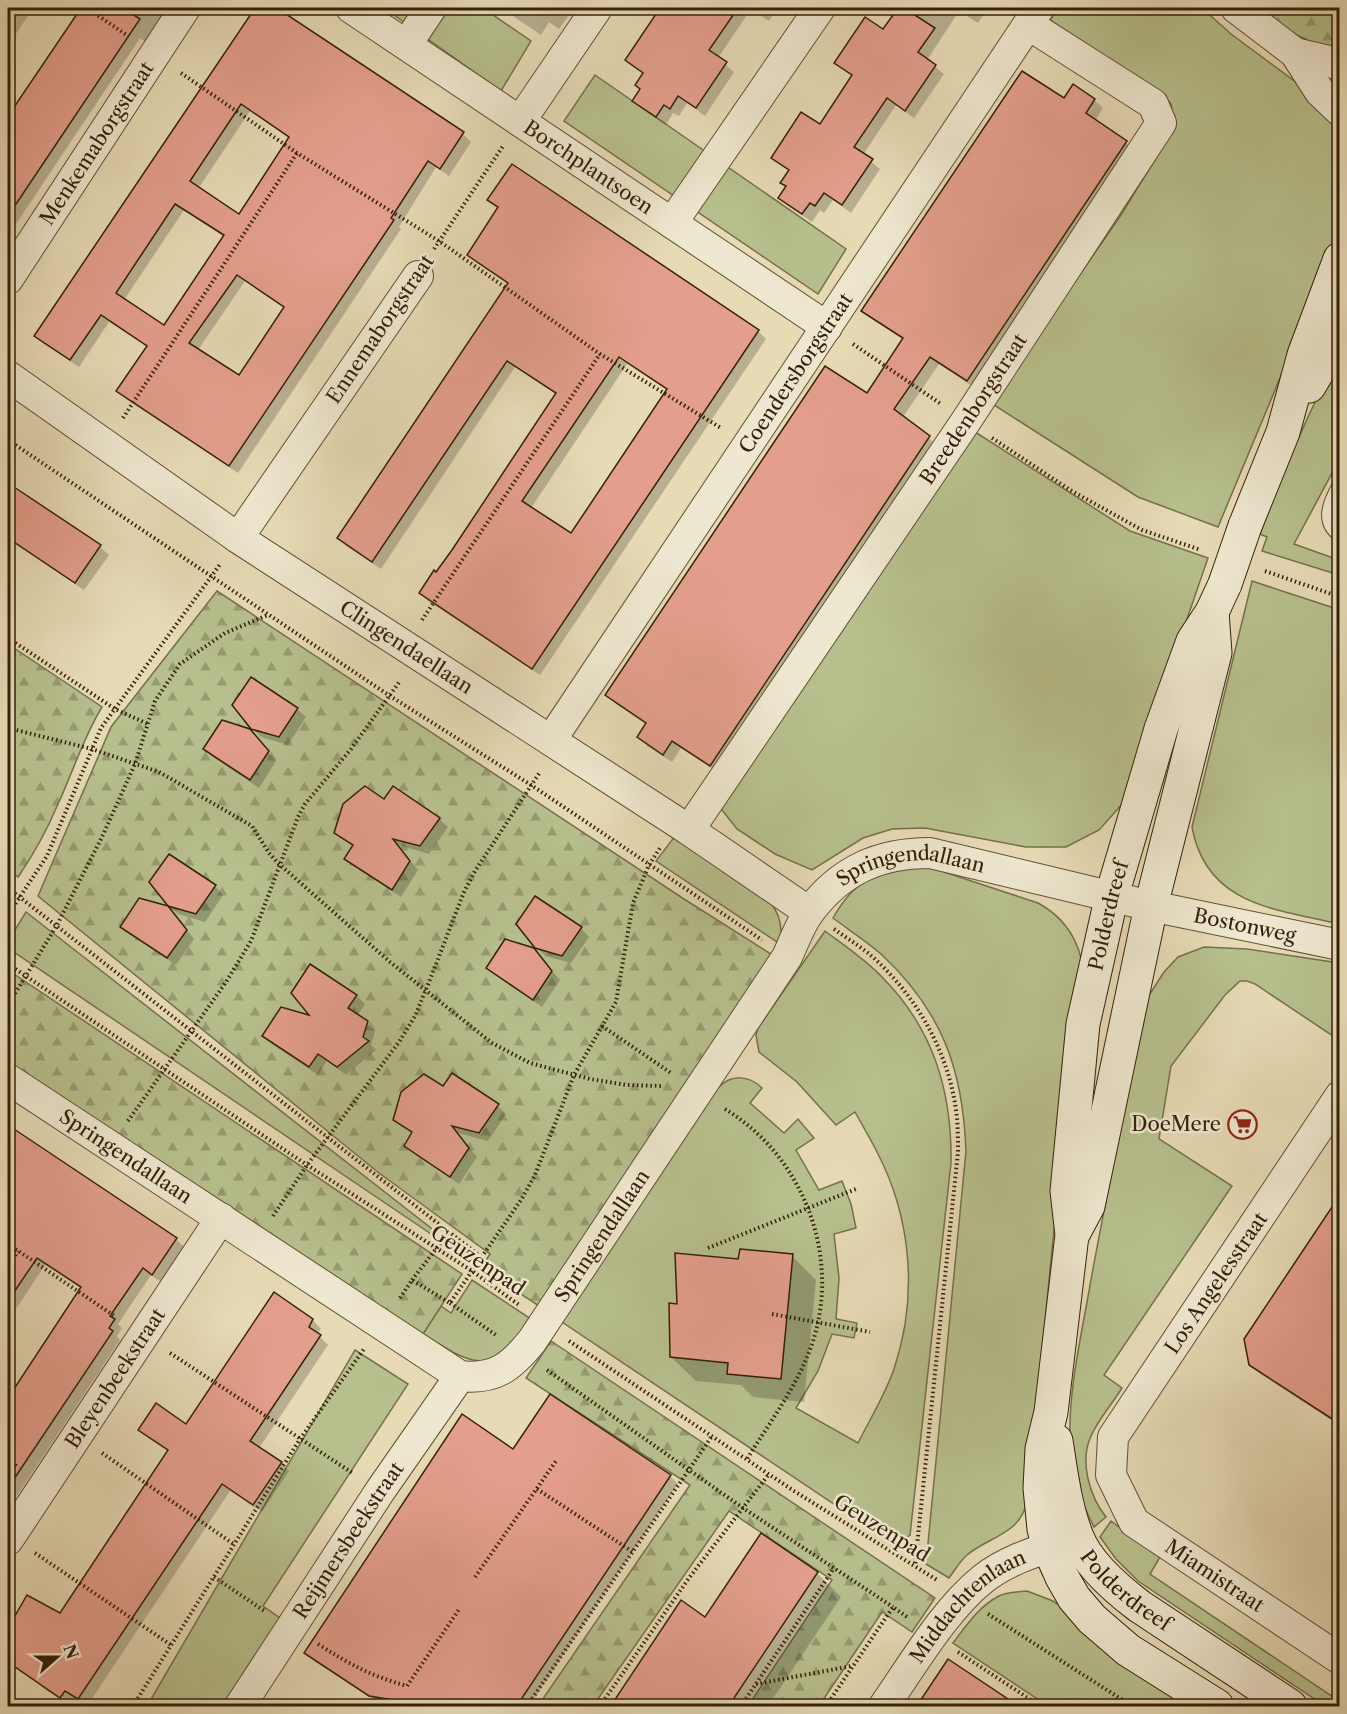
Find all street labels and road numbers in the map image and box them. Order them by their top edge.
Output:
street label: Menkemaborgstraat [35,57,159,230]
street label: Borchplantsoen [519,115,658,219]
street label: Ennemaborgstraat [321,250,439,408]
street label: Coendersborgstraat [734,288,858,458]
street label: Breedenborgstraat [915,329,1032,489]
street label: Clingendaellaan [335,595,478,699]
street label: Springendallaan [831,841,988,891]
street label: Polderdreef [1083,855,1134,973]
street label: Bostonweg [1192,903,1299,948]
street label: Springendallaan [55,1104,197,1209]
street label: Springendallaan [549,1165,655,1306]
street label: Los Angelesstraat [1160,1208,1272,1358]
street label: Geuzenpad [426,1220,530,1300]
street label: Bleyenbeekstraat [60,1304,170,1453]
street label: Reijmersbeekstraat [288,1457,409,1623]
street label: Geuzenpad [830,1489,934,1567]
street label: Miamistraat [1161,1534,1269,1617]
street label: Middachtenlaan [905,1545,1030,1668]
street label: Polderdreef [1075,1545,1178,1637]

